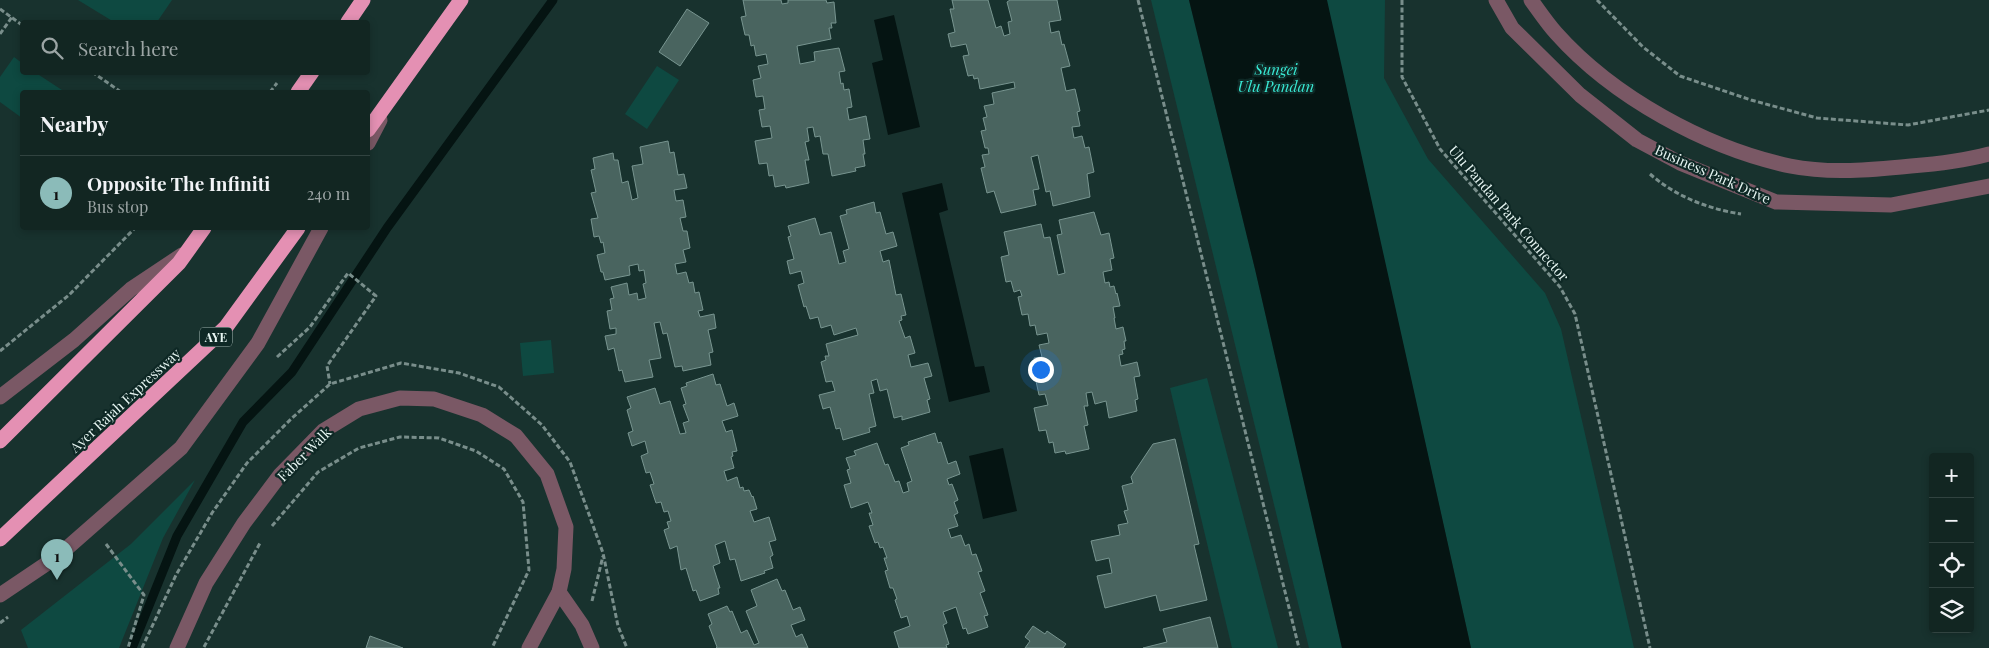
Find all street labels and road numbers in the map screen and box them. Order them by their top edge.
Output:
street label: Business Park Drive [1652,140,1774,208]
street label: Ulu Pandan Park Connector [1445,141,1574,286]
road number: AYE [200,328,232,347]
street label: Ayer Rajah Expressway [65,344,184,457]
street label: Faber Walk [273,423,335,485]

